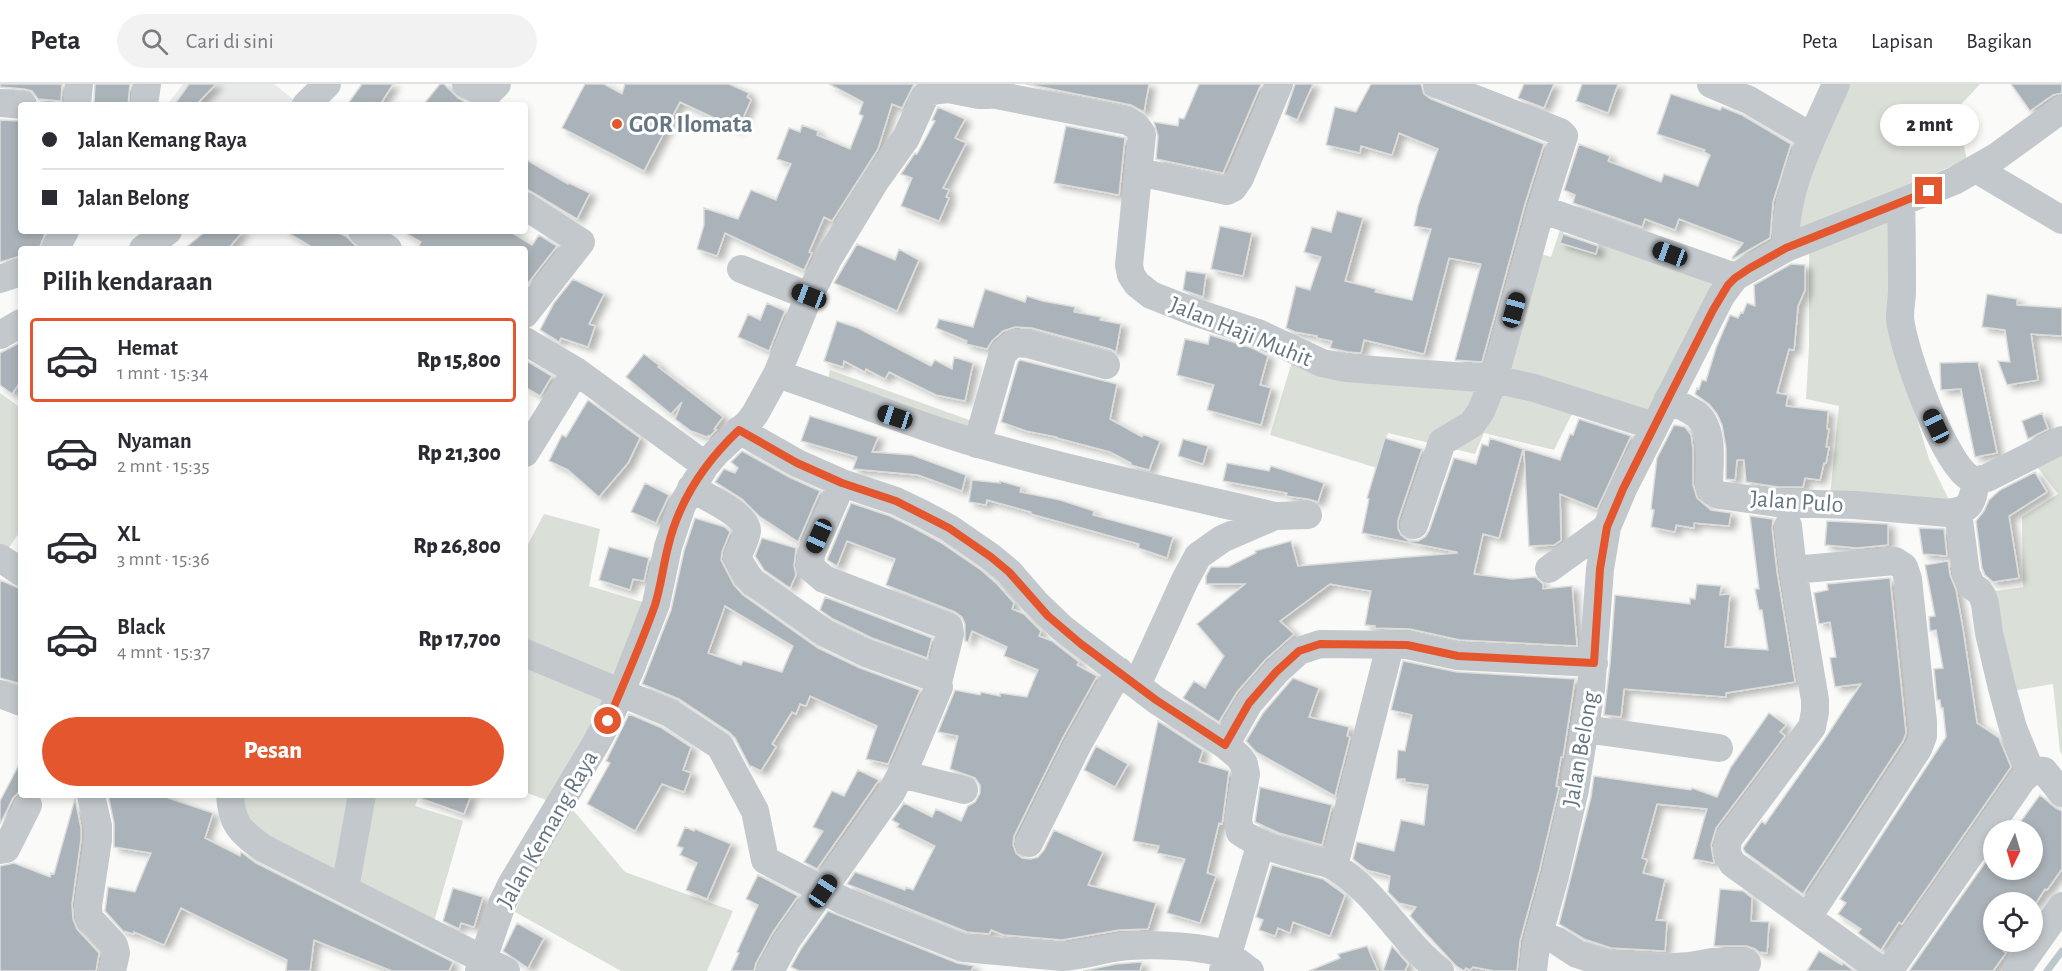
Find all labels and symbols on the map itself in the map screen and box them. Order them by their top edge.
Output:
callout: 2 mnt [1880,104,1978,146]
place label: GOR Ilomata [629,113,753,137]
marker: GOR Ilomata [610,117,624,131]
route end [1915,177,1942,204]
car [1650,239,1690,269]
car [789,281,829,311]
car [1501,290,1527,330]
street label: Jalan Haji Muhit [1166,293,1315,371]
car [875,403,915,431]
car [1920,406,1952,446]
street label: Jalan Pulo [1750,487,1844,517]
car [803,516,835,556]
street label: Jalan Belong [1559,689,1603,809]
route start [594,707,621,734]
street label: Jalan Kemang Raya [493,747,603,912]
north arrow [1983,820,2043,880]
car [805,871,841,911]

